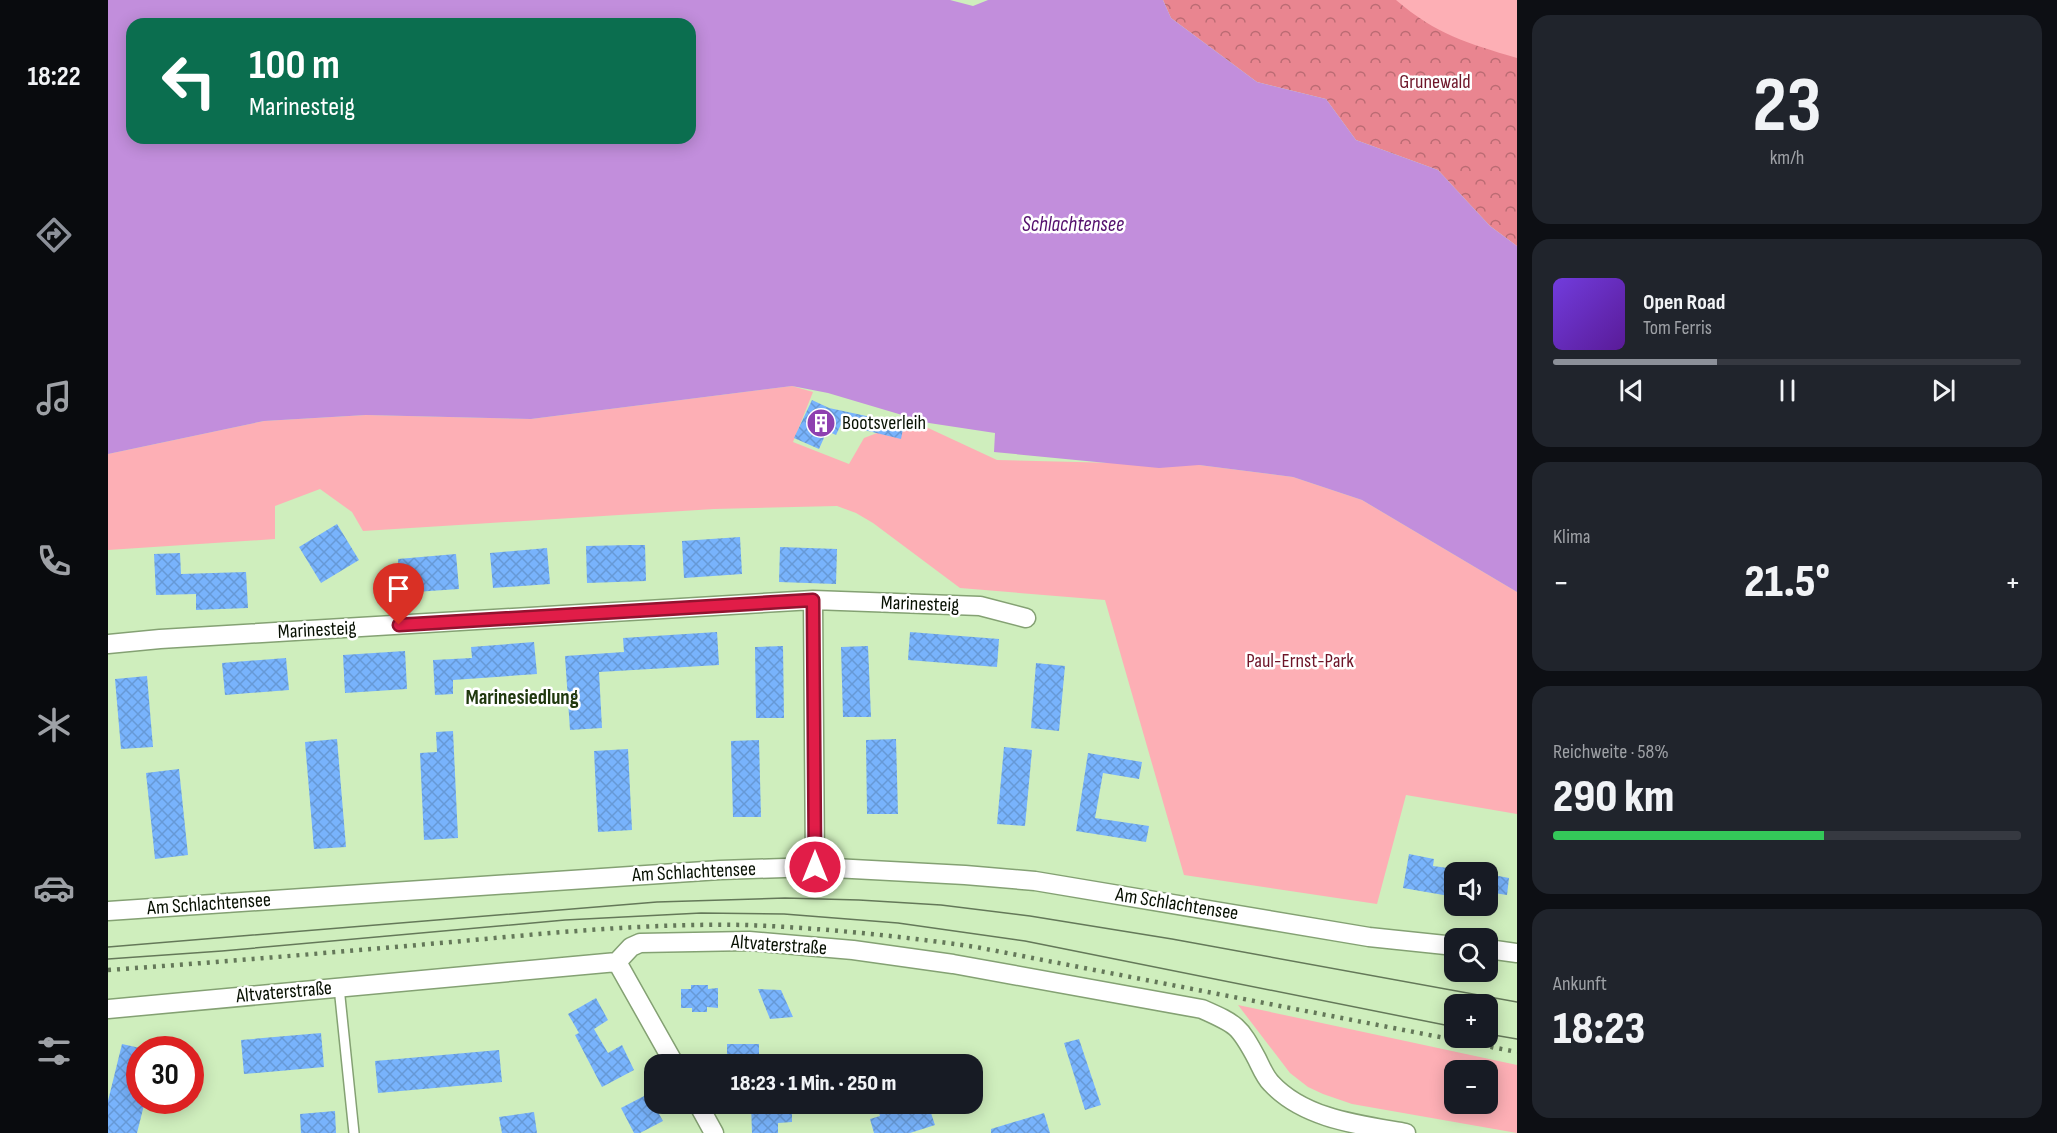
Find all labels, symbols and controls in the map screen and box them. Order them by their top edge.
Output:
text: 100 m [249,40,340,91]
icon: left [150,42,228,120]
text: 23 [1752,60,1822,153]
text: 18:22 [27,61,81,93]
park label: Grunewald [1399,70,1471,94]
text: Marinesteig [249,91,355,123]
text: km/h [1770,146,1804,170]
water label: Schlachtensee [1022,212,1124,237]
icon: directions [33,214,75,256]
text: Open Road [1643,289,1725,316]
text: Tom Ferris [1643,316,1712,340]
icon: previous [1615,374,1648,407]
icon: pause [1771,374,1804,407]
icon: next [1927,374,1960,407]
icon: music [33,377,75,419]
building icon: Bootsverleih [805,407,837,439]
place label: Bootsverleih [842,411,926,435]
text: Klima [1553,525,1591,549]
icon: phone [33,540,75,582]
text: 21.5° [1744,555,1830,610]
pin [373,563,424,625]
text: − [1553,563,1569,603]
text: + [2005,563,2021,603]
icon: arrive [382,572,415,605]
street label: Marinesteig [880,591,960,617]
street label: Marinesteig [277,616,357,644]
park label: Paul-Ernst-Park [1246,649,1354,673]
district label: Marinesiedlung [465,685,579,710]
icon: climate [33,704,75,746]
text: Reichweite · 58% [1553,740,1669,764]
text: 290 km [1553,770,1674,825]
position arrow [783,835,847,899]
street label: Am Schlachtensee [630,857,757,887]
map controls [1444,862,1498,1114]
button: sound [1444,862,1498,916]
icon: car [33,867,75,909]
street label: Am Schlachtensee [1113,882,1240,926]
street label: Am Schlachtensee [145,888,272,920]
button: search [1444,928,1498,982]
street label: Altvaterstraße [729,930,828,960]
text: Ankunft [1553,972,1607,996]
street label: Altvaterstraße [234,976,333,1008]
button: + [1444,994,1498,1048]
text: 18:23 [1553,1002,1645,1057]
icon: filters [33,1030,75,1072]
speed limit sign: 30 [126,1036,204,1114]
button: − [1444,1060,1498,1114]
text: 18:23 · 1 Min. · 250 m [731,1070,896,1097]

